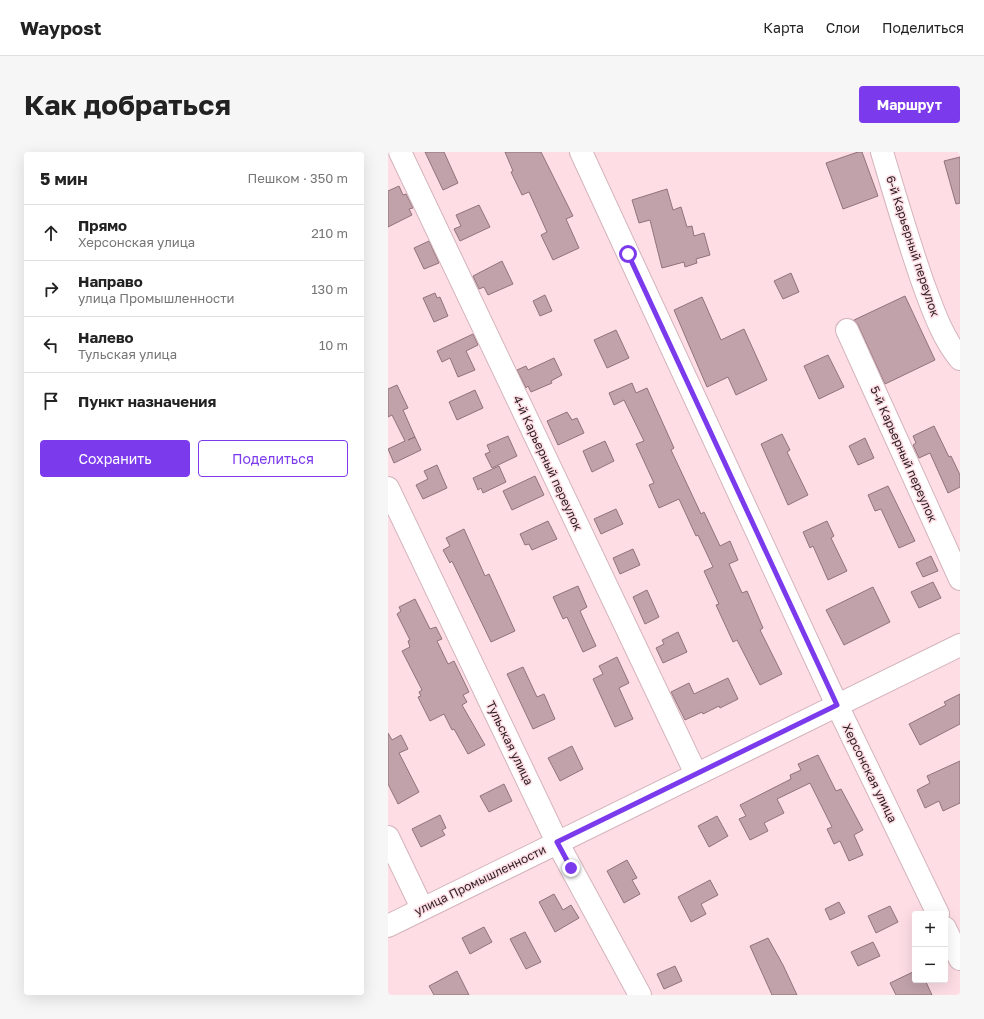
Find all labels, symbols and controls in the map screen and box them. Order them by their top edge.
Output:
text: Waypost [20,16,101,39]
text: Карта [763,19,804,36]
text: Слои [826,19,860,36]
text: Поделиться [882,19,964,36]
button: Маршрут [859,86,960,123]
text: Как добраться [24,88,231,121]
text: 5 мин [40,168,88,189]
text: Пешком · 350 m [247,170,348,186]
street label: 6-й Карьерный переулок [883,173,943,319]
text: Прямо [78,216,127,234]
icon: ahead [40,222,62,244]
text: 210 m [311,225,348,241]
text: Херсонская улица [78,234,195,250]
route start [619,245,637,263]
text: Направо [78,272,143,290]
icon: right [40,278,62,300]
text: 130 m [311,281,348,297]
text: улица Промышленности [78,290,234,306]
text: Налево [78,328,134,346]
icon: left [40,334,62,356]
text: 10 m [319,337,348,353]
text: Тульская улица [78,346,177,362]
street label: 5-й Карьерный переулок [867,384,941,524]
icon: arrive [40,390,62,412]
text: Пункт назначения [78,392,216,410]
street label: 4-й Карьерный переулок [510,393,586,533]
button: Сохранить [40,440,190,477]
button: Поделиться [198,440,348,477]
street label: Тульская улица [483,699,537,787]
street label: Херсонская улица [840,721,900,825]
street label: улица Промышленности [412,842,548,918]
route end [562,859,580,877]
map controls [912,911,948,983]
button: + [912,911,948,947]
button: − [912,947,948,983]

